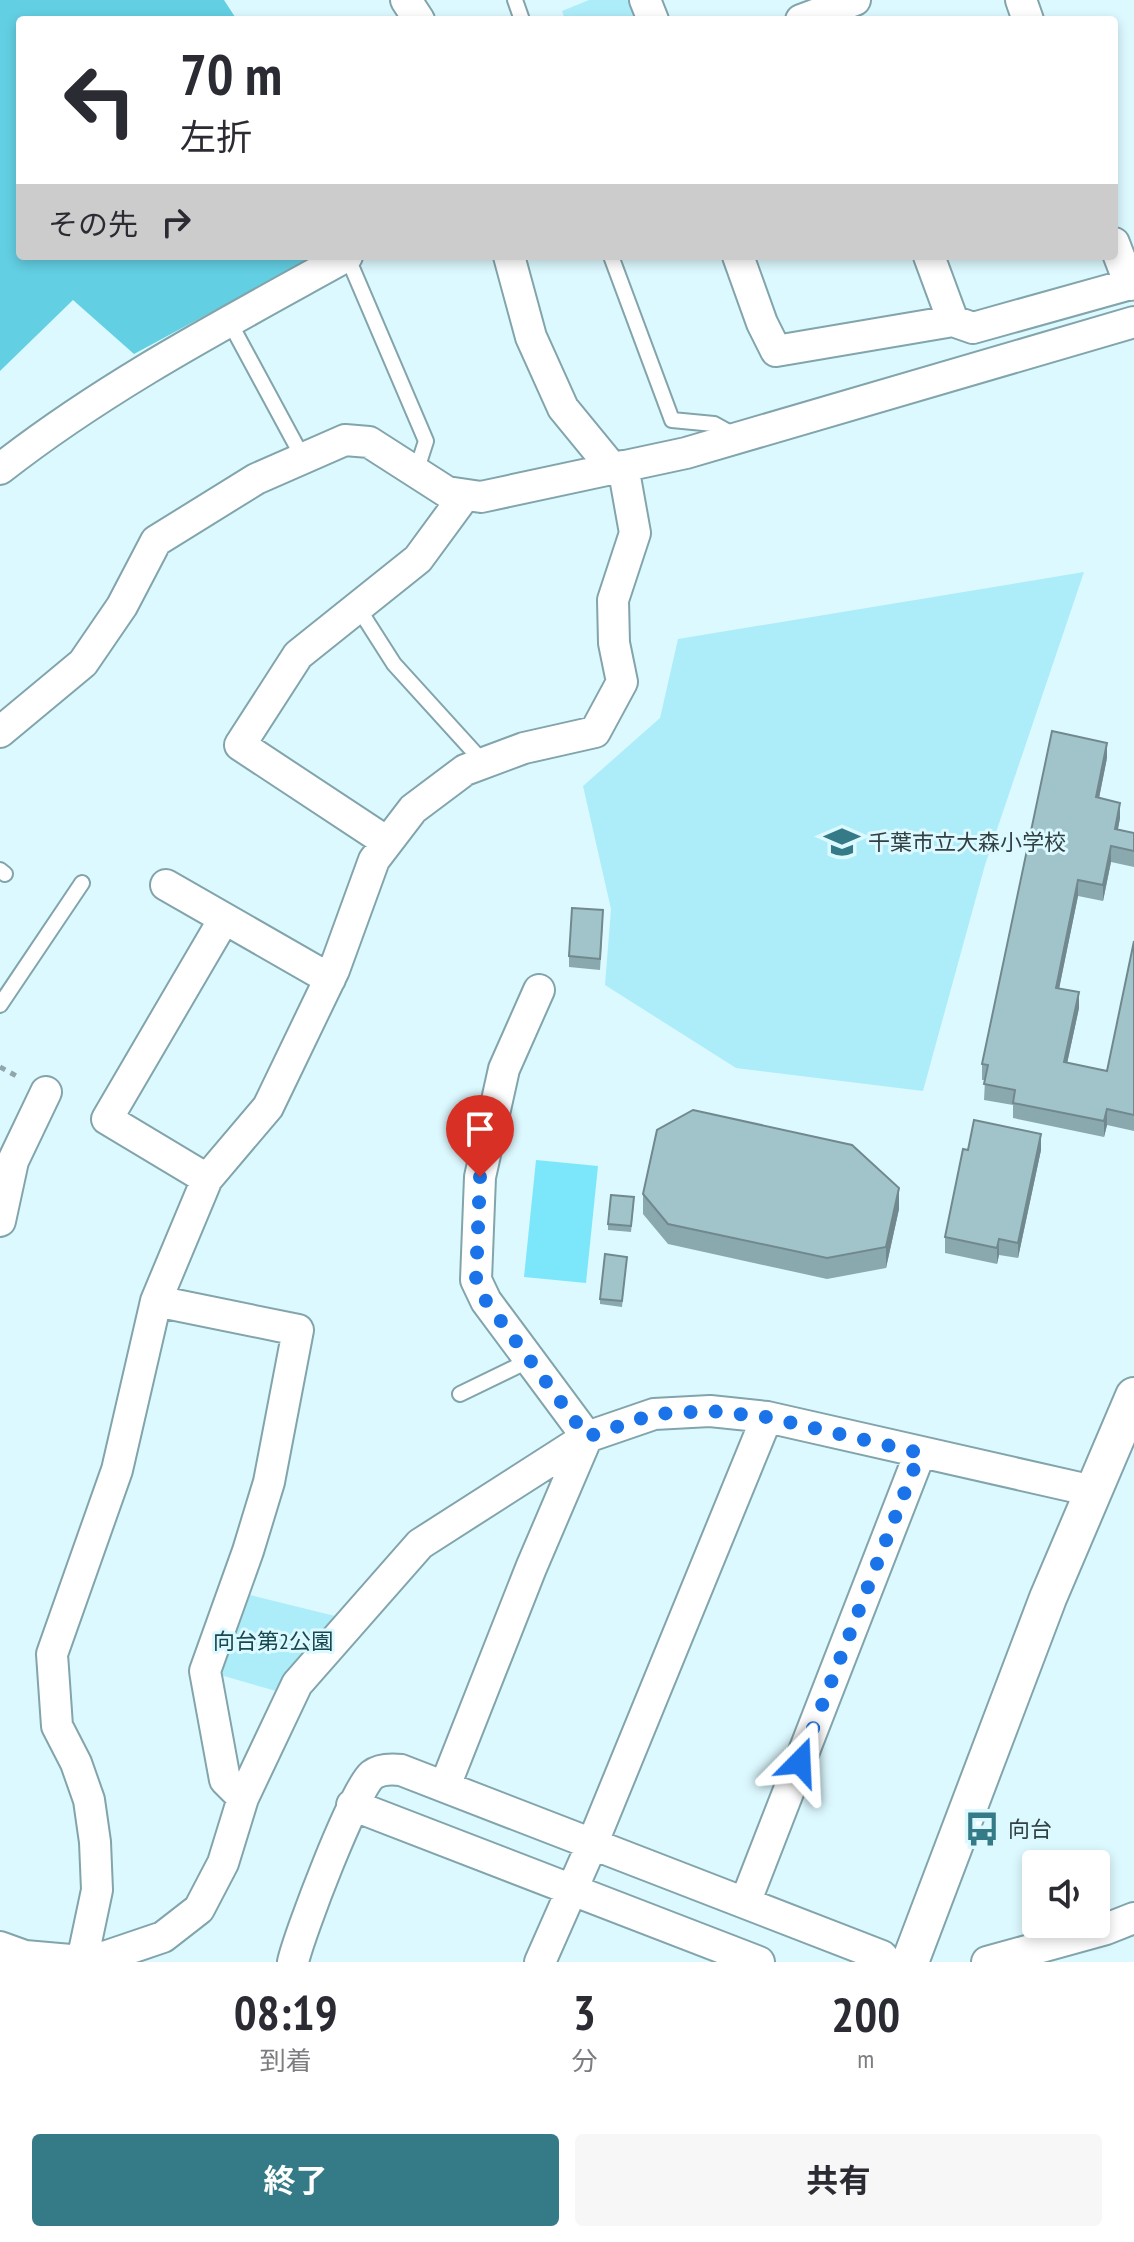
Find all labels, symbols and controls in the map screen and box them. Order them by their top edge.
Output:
text: 70 m [180,38,282,110]
icon: left [48,48,152,152]
text: 左折 [180,113,252,160]
icon: right [154,200,198,244]
text: その先 [48,204,138,243]
school or university icon: 千葉市立大森小学校 [823,823,861,861]
place label: 千葉市立大森小学校 [868,828,1066,856]
pin [446,1095,514,1177]
icon: arrive [458,1107,502,1151]
park label: 向台第2公園 [213,1627,333,1655]
position arrow [758,1720,842,1804]
bus stop icon: 向台 [963,1810,1001,1848]
place label: 向台 [1008,1815,1052,1843]
map controls [1022,1850,1110,1938]
button: sound [1022,1850,1110,1938]
text: 08:19 [234,1981,338,2043]
text: 3 [573,1981,596,2043]
text: 200 [831,1983,900,2045]
text: m [857,2042,874,2075]
text: 到着 [260,2044,312,2077]
text: 分 [571,2044,598,2077]
button: 終了 [32,2134,559,2226]
button: 共有 [575,2134,1102,2226]

